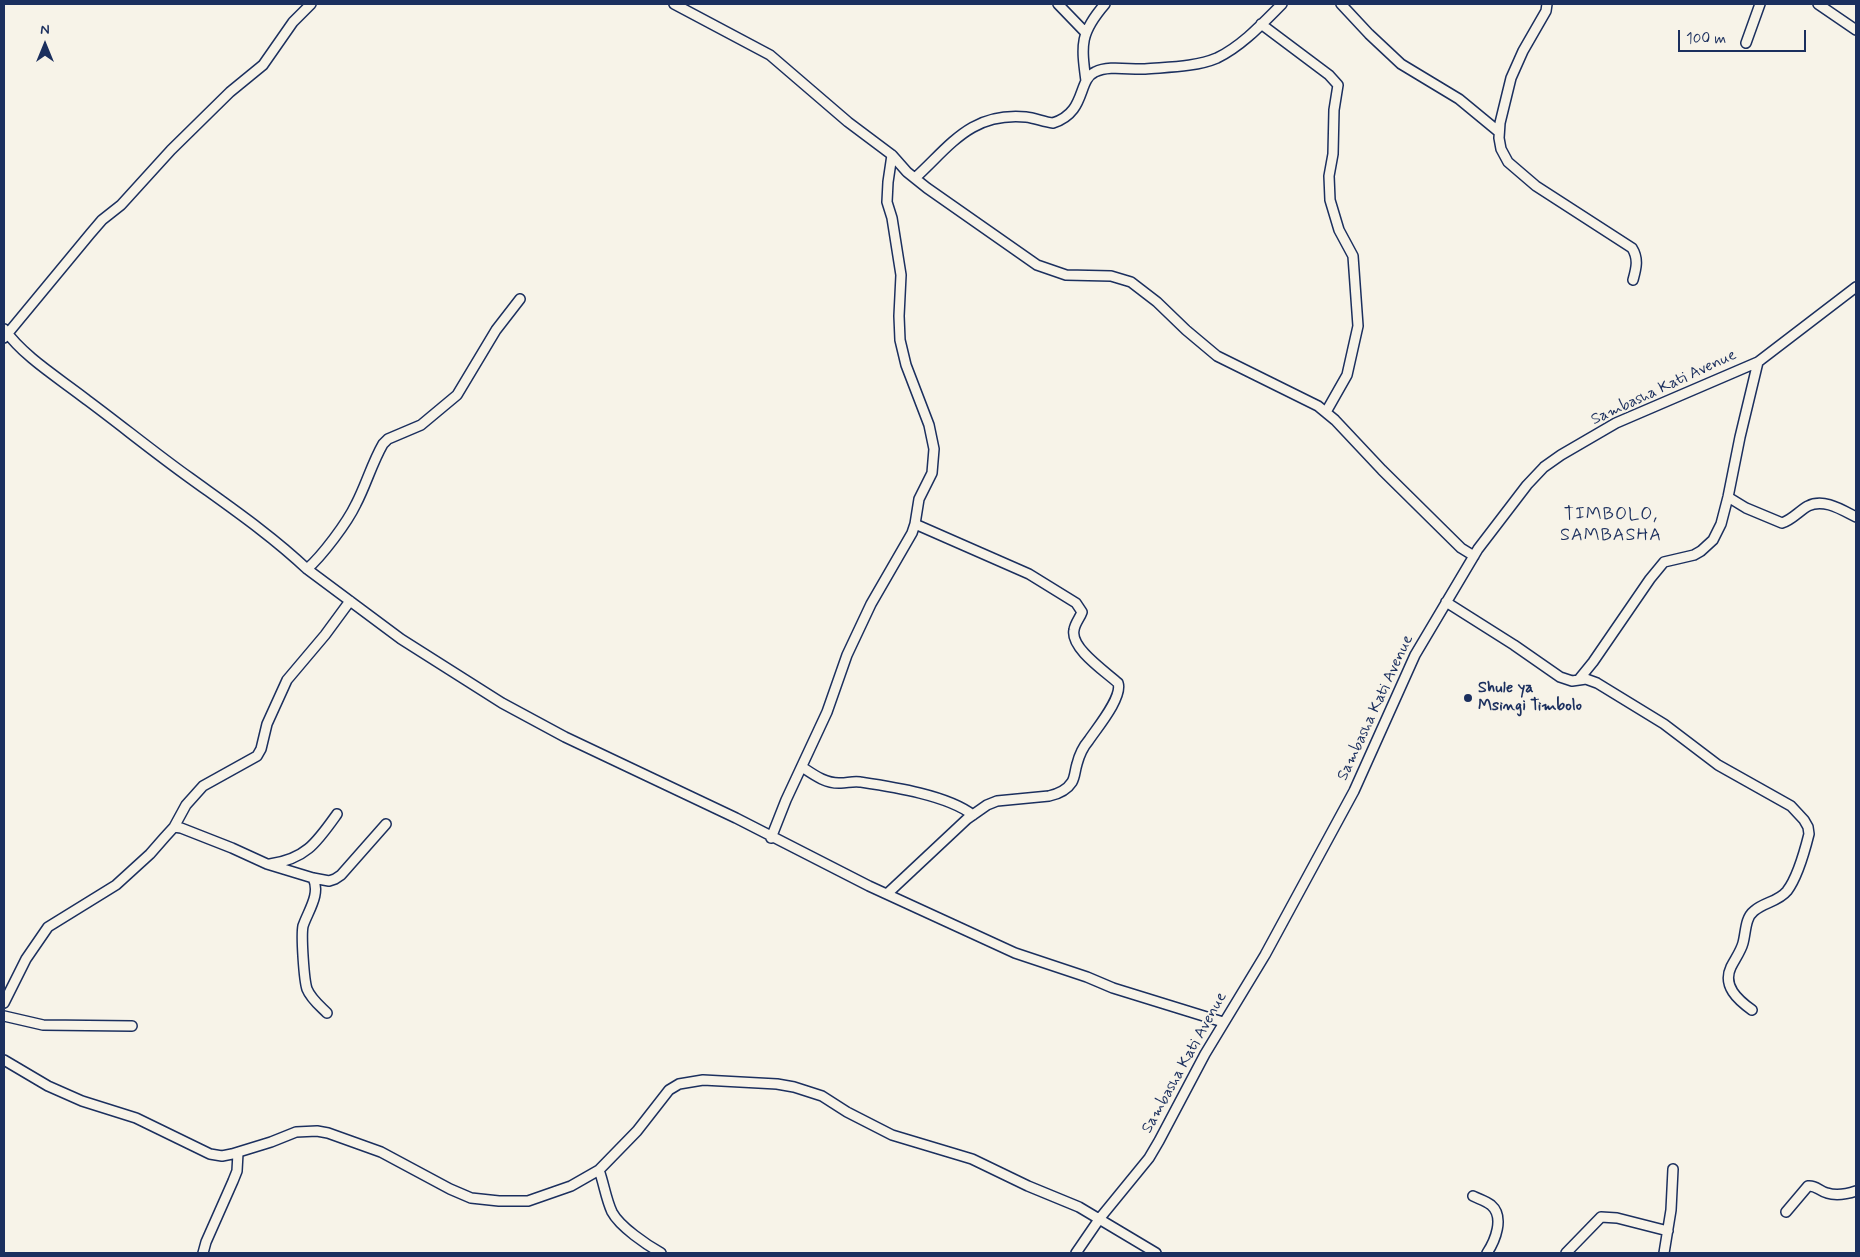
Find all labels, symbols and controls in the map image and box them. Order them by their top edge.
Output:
north arrow [20,20,70,70]
scale bar [1680,20,1808,52]
text: N [40,21,50,39]
text: 100 m [1686,29,1726,49]
street label: Sambasha Kati Avenue [1588,346,1740,430]
district label: TIMBOLO, SAMBASHA [1559,504,1663,546]
street label: Sambasha Kati Avenue [1334,632,1418,784]
place label: Shule ya Msingi Timbolo [1478,679,1582,717]
marker: Shule ya Msingi Timbolo [1462,692,1474,704]
street label: Sambasha Kati Avenue [1138,989,1232,1137]

